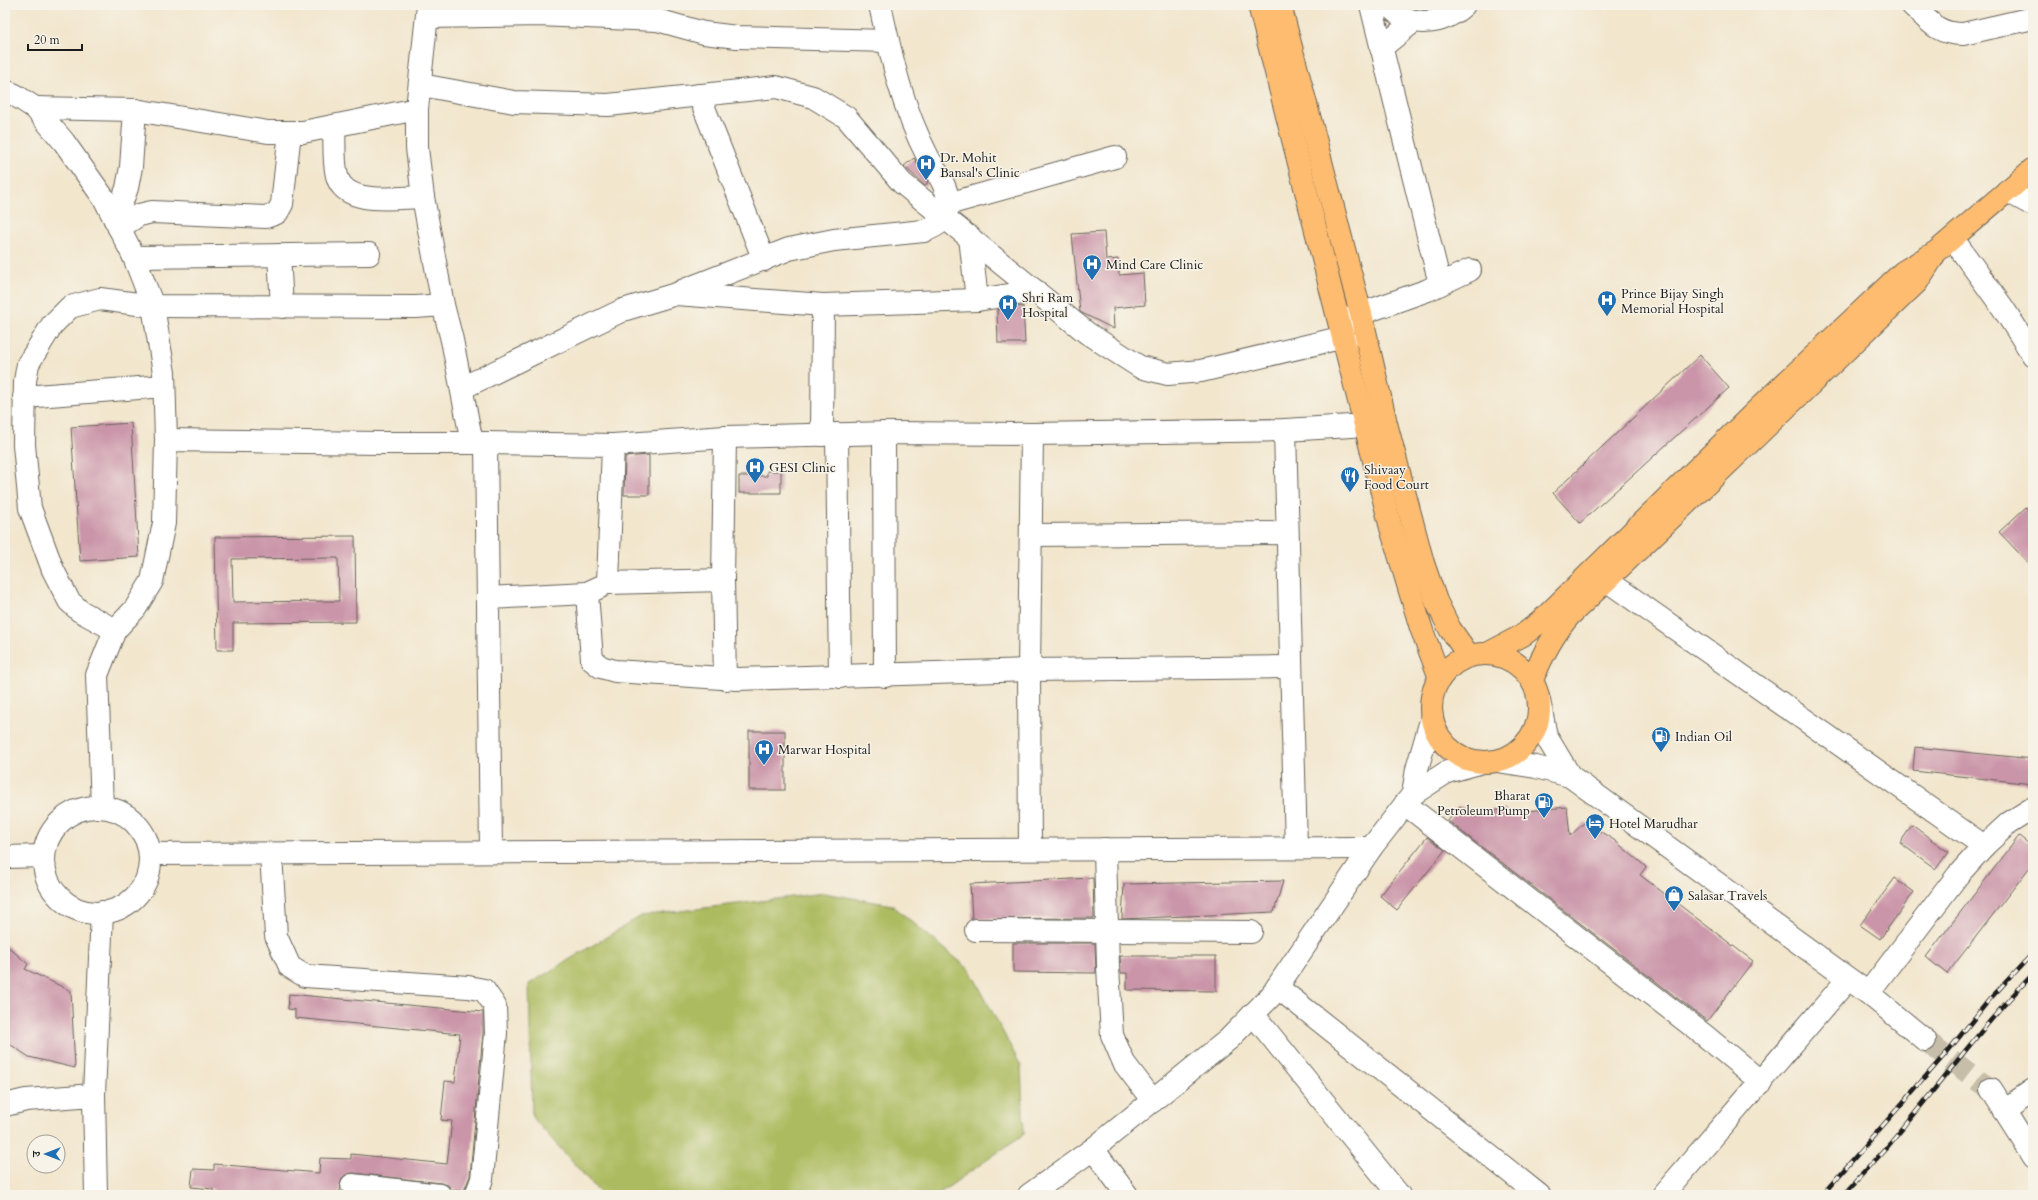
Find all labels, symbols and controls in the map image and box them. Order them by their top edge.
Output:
scale bar [28,26,82,52]
text: 20 m [34,32,61,48]
place label: Dr. Mohit Bansal's Clinic [940,149,1020,182]
hospital icon: Dr. Mohit Bansal's Clinic [915,153,937,181]
hospital icon: Mind Care Clinic [1081,253,1103,281]
place label: Mind Care Clinic [1106,256,1203,274]
place label: Prince Bijay Singh Memorial Hospital [1621,285,1725,318]
place label: Shri Ram Hospital [1022,289,1073,322]
hospital icon: Prince Bijay Singh Memorial Hospital [1596,289,1618,317]
hospital icon: Shri Ram Hospital [997,293,1019,321]
hospital icon: GESI Clinic [744,456,766,484]
place label: GESI Clinic [769,459,836,477]
place label: Shivaay Food Court [1364,461,1429,494]
restaurant icon: Shivaay Food Court [1339,465,1361,493]
fuel station icon: Indian Oil [1650,725,1672,753]
place label: Indian Oil [1675,728,1733,746]
hospital icon: Marwar Hospital [753,738,775,766]
place label: Marwar Hospital [778,741,871,759]
place label: Bharat Petroleum Pump [1437,787,1530,820]
fuel station icon: Bharat Petroleum Pump [1533,791,1555,819]
hotel icon: Hotel Marudhar [1584,812,1606,840]
place label: Hotel Marudhar [1609,815,1698,833]
shop icon: Salasar Travels [1663,884,1685,912]
place label: Salasar Travels [1688,887,1767,905]
north arrow [26,1134,66,1174]
text: उ [29,1150,44,1158]

